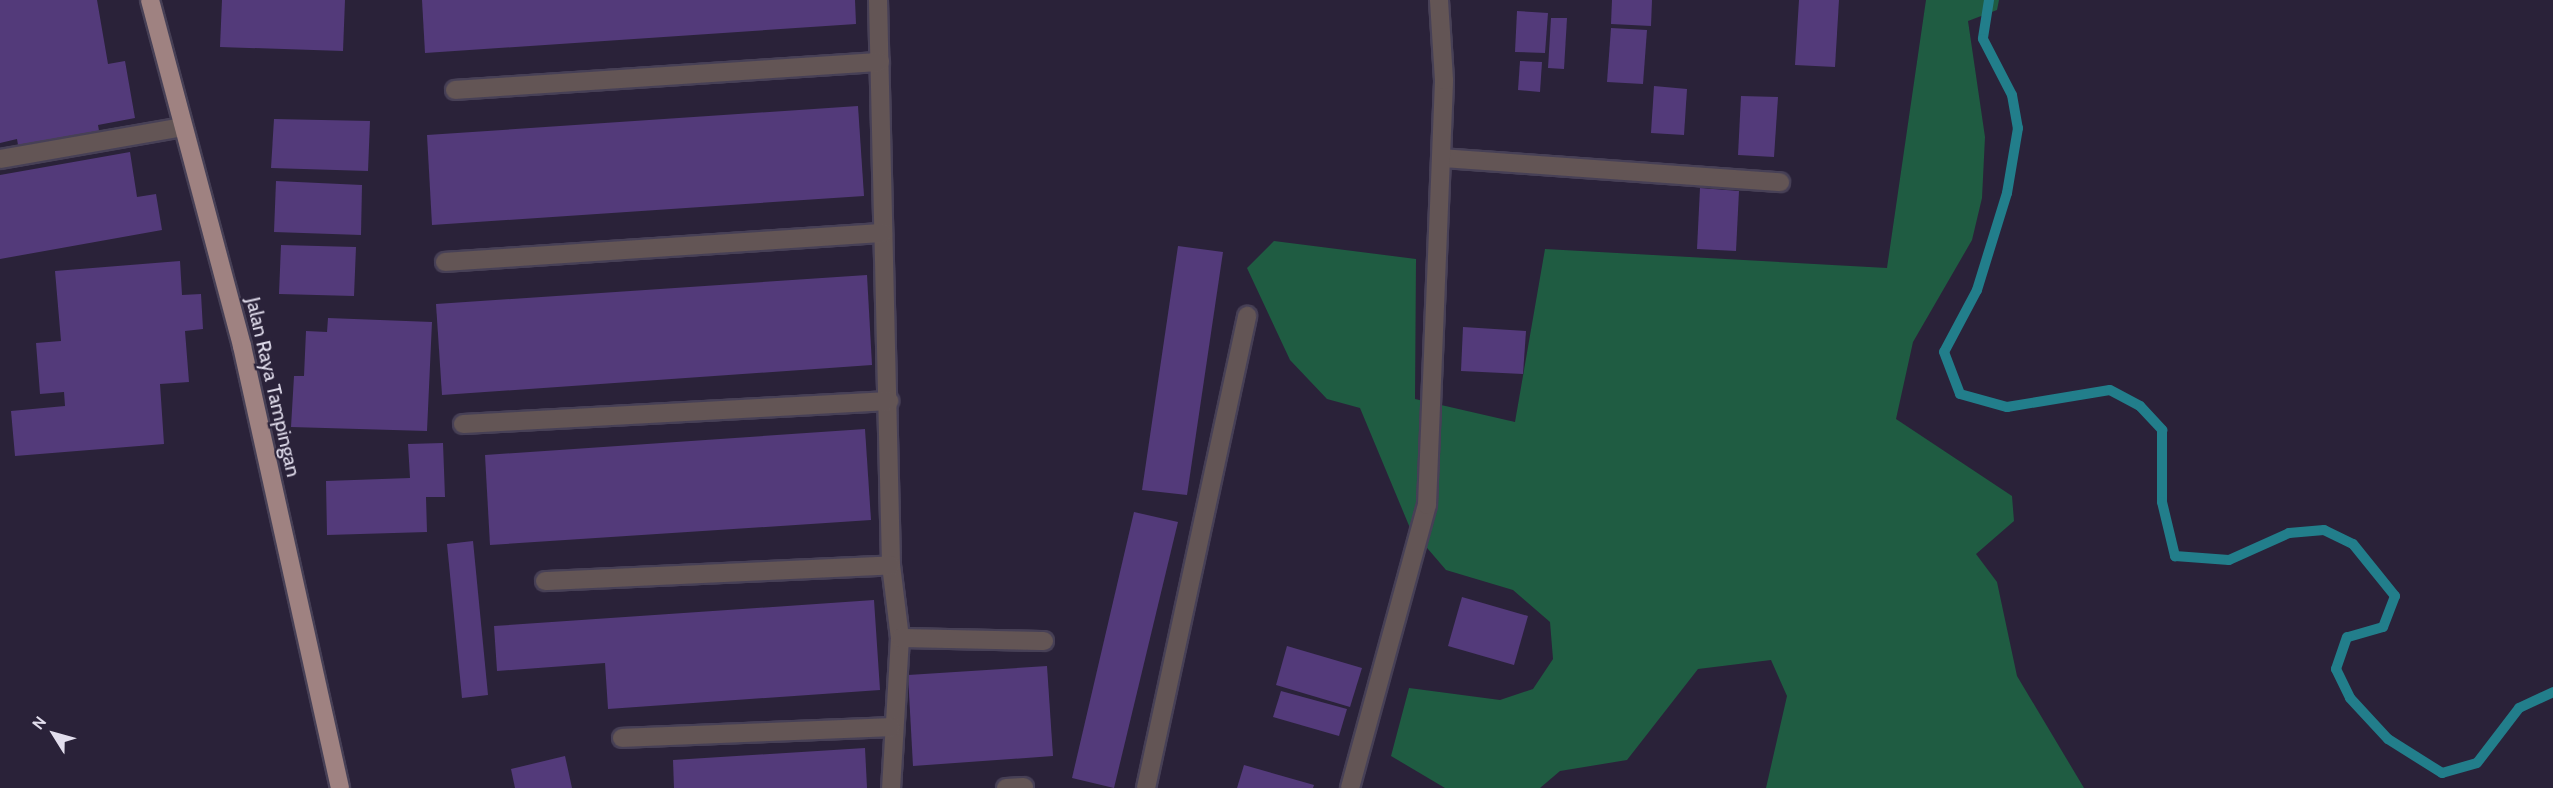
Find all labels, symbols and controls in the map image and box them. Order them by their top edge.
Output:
street label: Jalan Raya Tampingan [241,295,305,479]
north arrow [24,704,84,764]
text: N [28,713,50,733]

